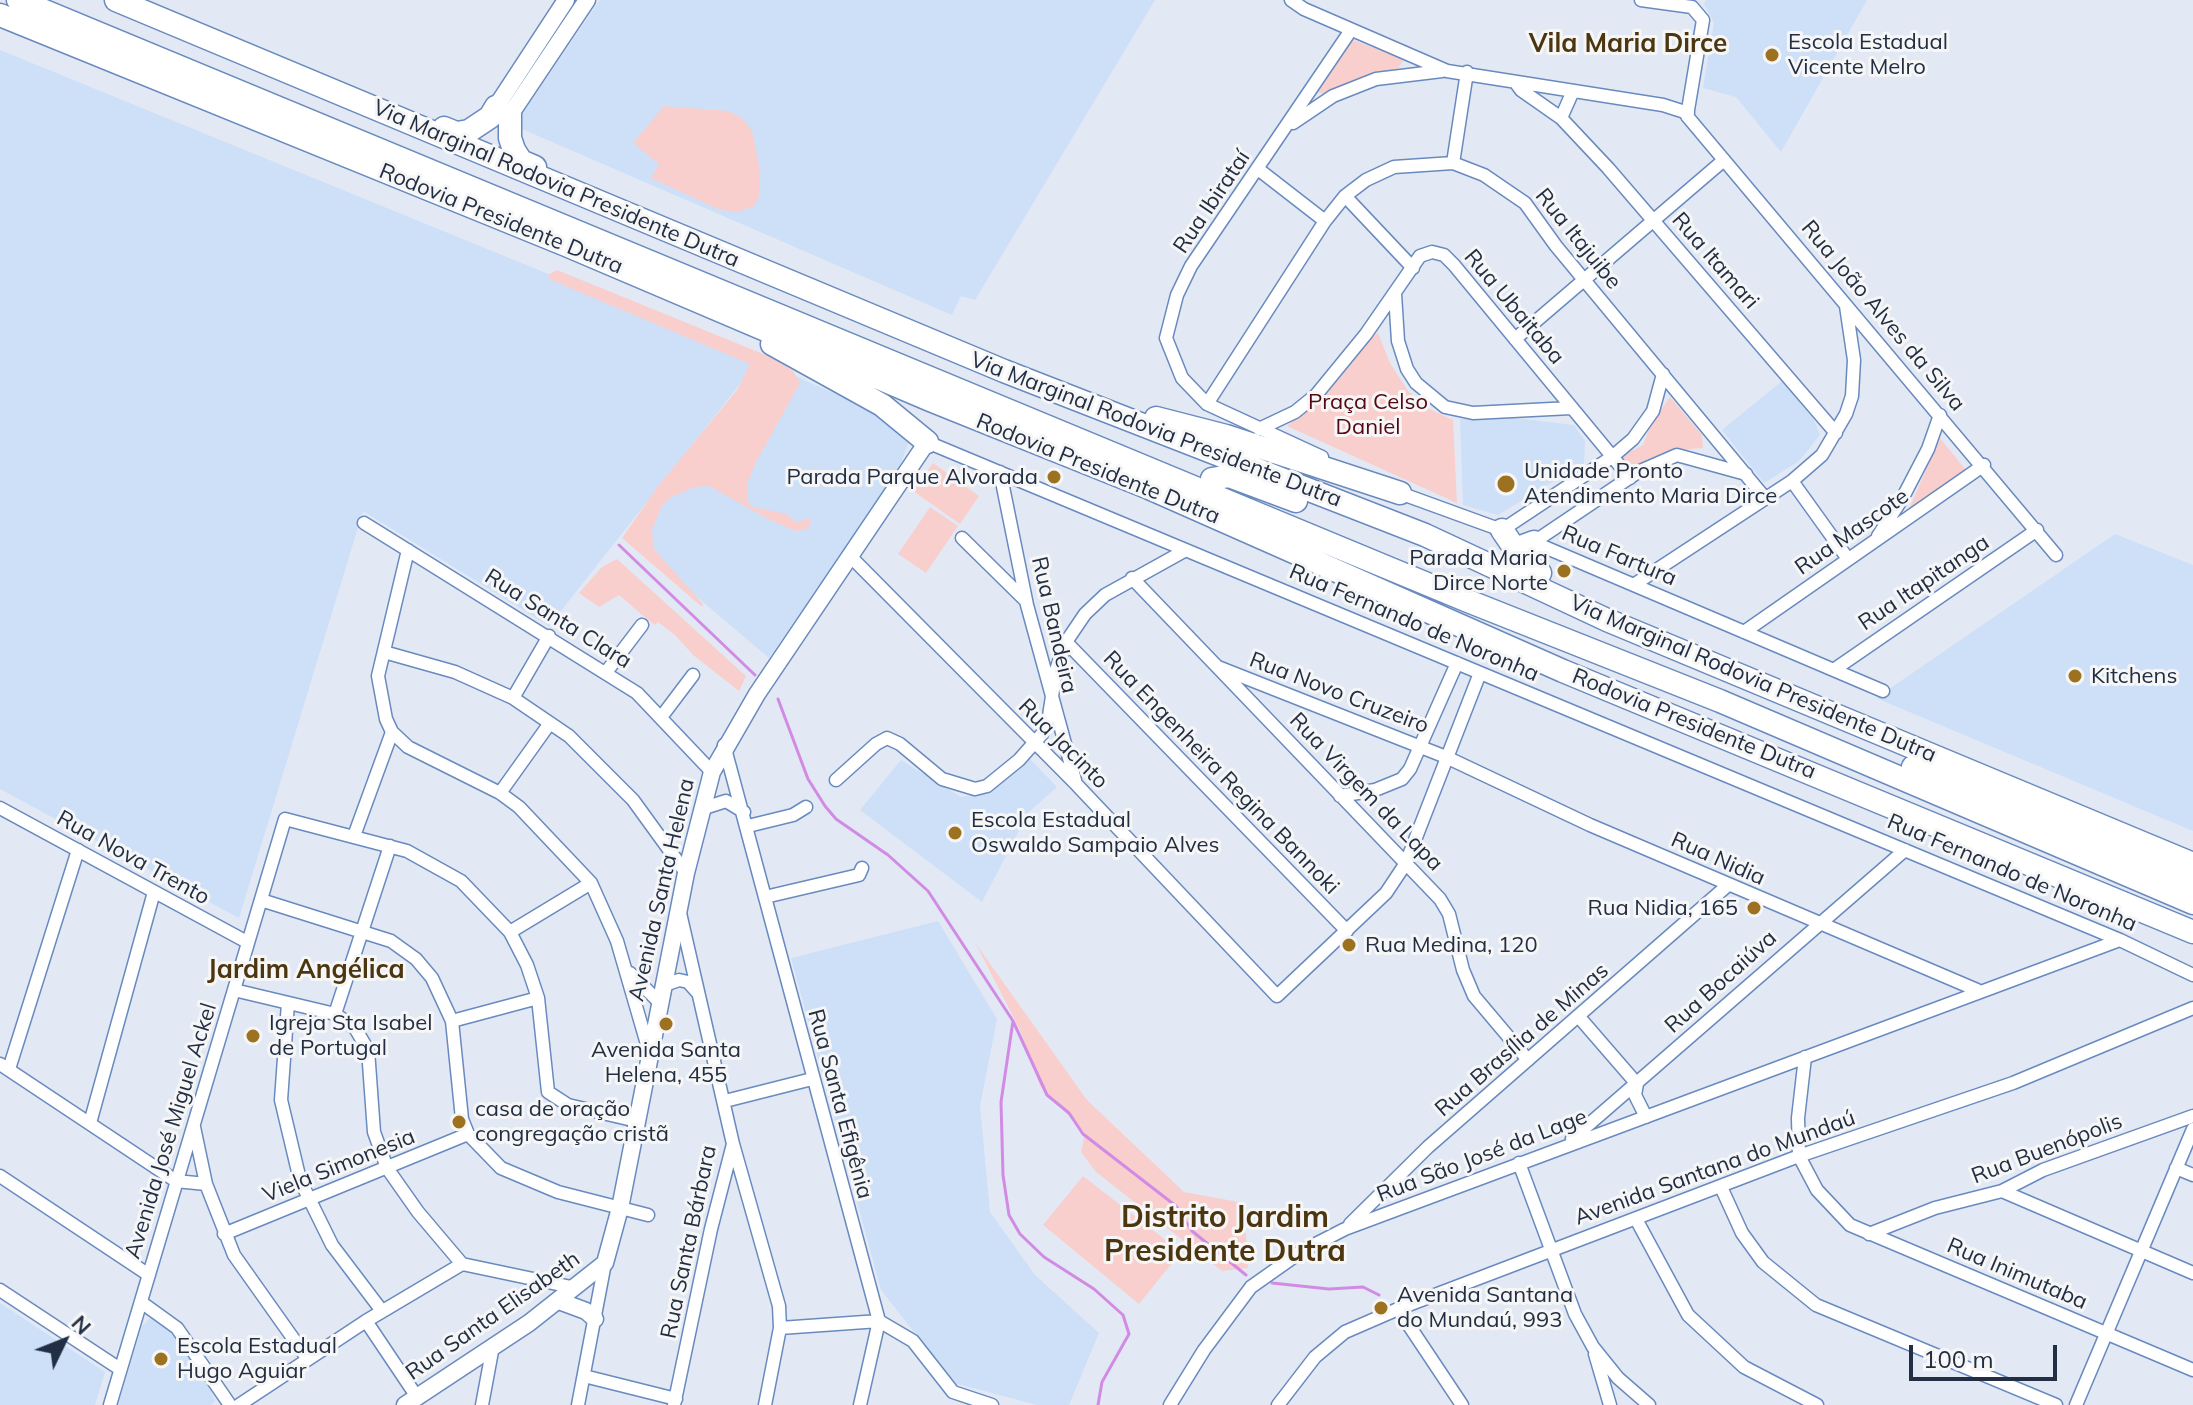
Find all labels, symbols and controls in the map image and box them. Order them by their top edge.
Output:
district label: Vila Maria Dirce [1529,28,1727,60]
place label: Escola Estadual Vicente Melro [1788,29,1948,80]
marker: Escola Estadual Vicente Melro [1763,46,1781,64]
street label: Via Marginal Rodovia Presidente Dutra [369,95,743,273]
street label: Rua Ibirataí [1168,146,1256,258]
street label: Rodovia Presidente Dutra [375,158,627,280]
street label: Rua Itajuibe [1529,183,1627,295]
street label: Rua Itamari [1666,207,1764,315]
street label: Rua João Alves da Silva [1796,215,1970,417]
street label: Rua Ubaitaba [1458,244,1570,370]
street label: Via Marginal Rodovia Presidente Dutra [967,347,1345,513]
park label: Praça Celso Daniel [1308,389,1428,440]
street label: Rodovia Presidente Dutra [972,408,1224,530]
place label: Unidade Pronto Atendimento Maria Dirce [1524,458,1777,510]
place label: Parada Parque Alvorada [786,464,1038,490]
marker: Parada Parque Alvorada [1045,468,1063,486]
marker: Unidade Pronto Atendimento Maria Dirce [1495,473,1517,495]
street label: Rua Mascote [1790,483,1914,581]
street label: Rua Fartura [1558,520,1680,592]
street label: Rua Itapitanga [1854,530,1994,636]
place label: Parada Maria Dirce Norte [1409,545,1548,596]
street label: Rua Bandeira [1025,554,1083,696]
street label: Rua Fernando de Noronha [1285,558,1543,688]
marker: Parada Maria Dirce Norte [1555,562,1573,580]
street label: Rua Santa Clara [480,563,636,675]
street label: Via Marginal Rodovia Presidente Dutra [1566,590,1940,768]
street label: Rua Engenheira Regina Bannoki [1098,646,1344,900]
street label: Rua Novo Cruzeiro [1246,647,1432,739]
street label: Rodovia Presidente Dutra [1568,663,1820,785]
place label: Kitchens [2091,663,2177,689]
marker: Kitchens [2066,667,2084,685]
street label: Rua Jacinto [1012,693,1114,795]
street label: Rua Virgem da Lapa [1284,708,1448,876]
street label: Avenida Santa Helena [624,776,700,1004]
street label: Rua Nova Trento [52,805,214,911]
place label: Escola Estadual Oswaldo Sampaio Alves [971,807,1219,858]
street label: Rua Fernando de Noronha [1883,808,2141,938]
marker: Escola Estadual Oswaldo Sampaio Alves [946,824,964,842]
street label: Rua Nidia [1667,827,1769,891]
place label: Rua Nidia, 165 [1587,895,1738,921]
marker: Rua Nidia, 165 [1745,899,1763,917]
street label: Rua Bocaiúva [1660,925,1782,1039]
place label: Rua Medina, 120 [1365,932,1538,958]
marker: Rua Medina, 120 [1340,936,1358,954]
district label: Jardim Angélica [207,954,405,986]
street label: Rua Brasília de Minas [1430,958,1614,1122]
street label: Avenida José Miguel Ackel [119,1000,223,1262]
street label: Rua Santa Efigênia [802,1006,878,1202]
place label: Igreja Sta Isabel de Portugal [269,1010,432,1062]
marker: Avenida Santa Helena, 455 [657,1015,675,1033]
marker: Igreja Sta Isabel de Portugal [244,1027,262,1045]
place label: Avenida Santa Helena, 455 [591,1037,741,1088]
place label: casa de oração congregação cristã [475,1096,669,1148]
street label: Rua São José da Lage [1373,1104,1591,1208]
street label: Avenida Santana do Mundaú [1571,1105,1859,1231]
street label: Rua Buenópolis [1968,1108,2126,1190]
marker: casa de oração congregação cristã [450,1113,468,1131]
street label: Viela Simonesia [259,1123,419,1209]
street label: Rua Santa Bárbara [656,1143,722,1341]
district label: Distrito Jardim Presidente Dutra [1104,1200,1346,1270]
street label: Rua Inimutaba [1943,1233,2091,1315]
street label: Rua Santa Elisabeth [401,1246,585,1386]
place label: Avenida Santana do Mundaú, 993 [1397,1282,1573,1334]
marker: Avenida Santana do Mundaú, 993 [1372,1299,1390,1317]
north arrow [24,1301,104,1381]
text: N [66,1309,97,1340]
scale bar [1913,1329,2061,1379]
place label: Escola Estadual Hugo Aguiar [177,1333,337,1384]
text: 100 m [1923,1344,1994,1374]
marker: Escola Estadual Hugo Aguiar [152,1350,170,1368]

